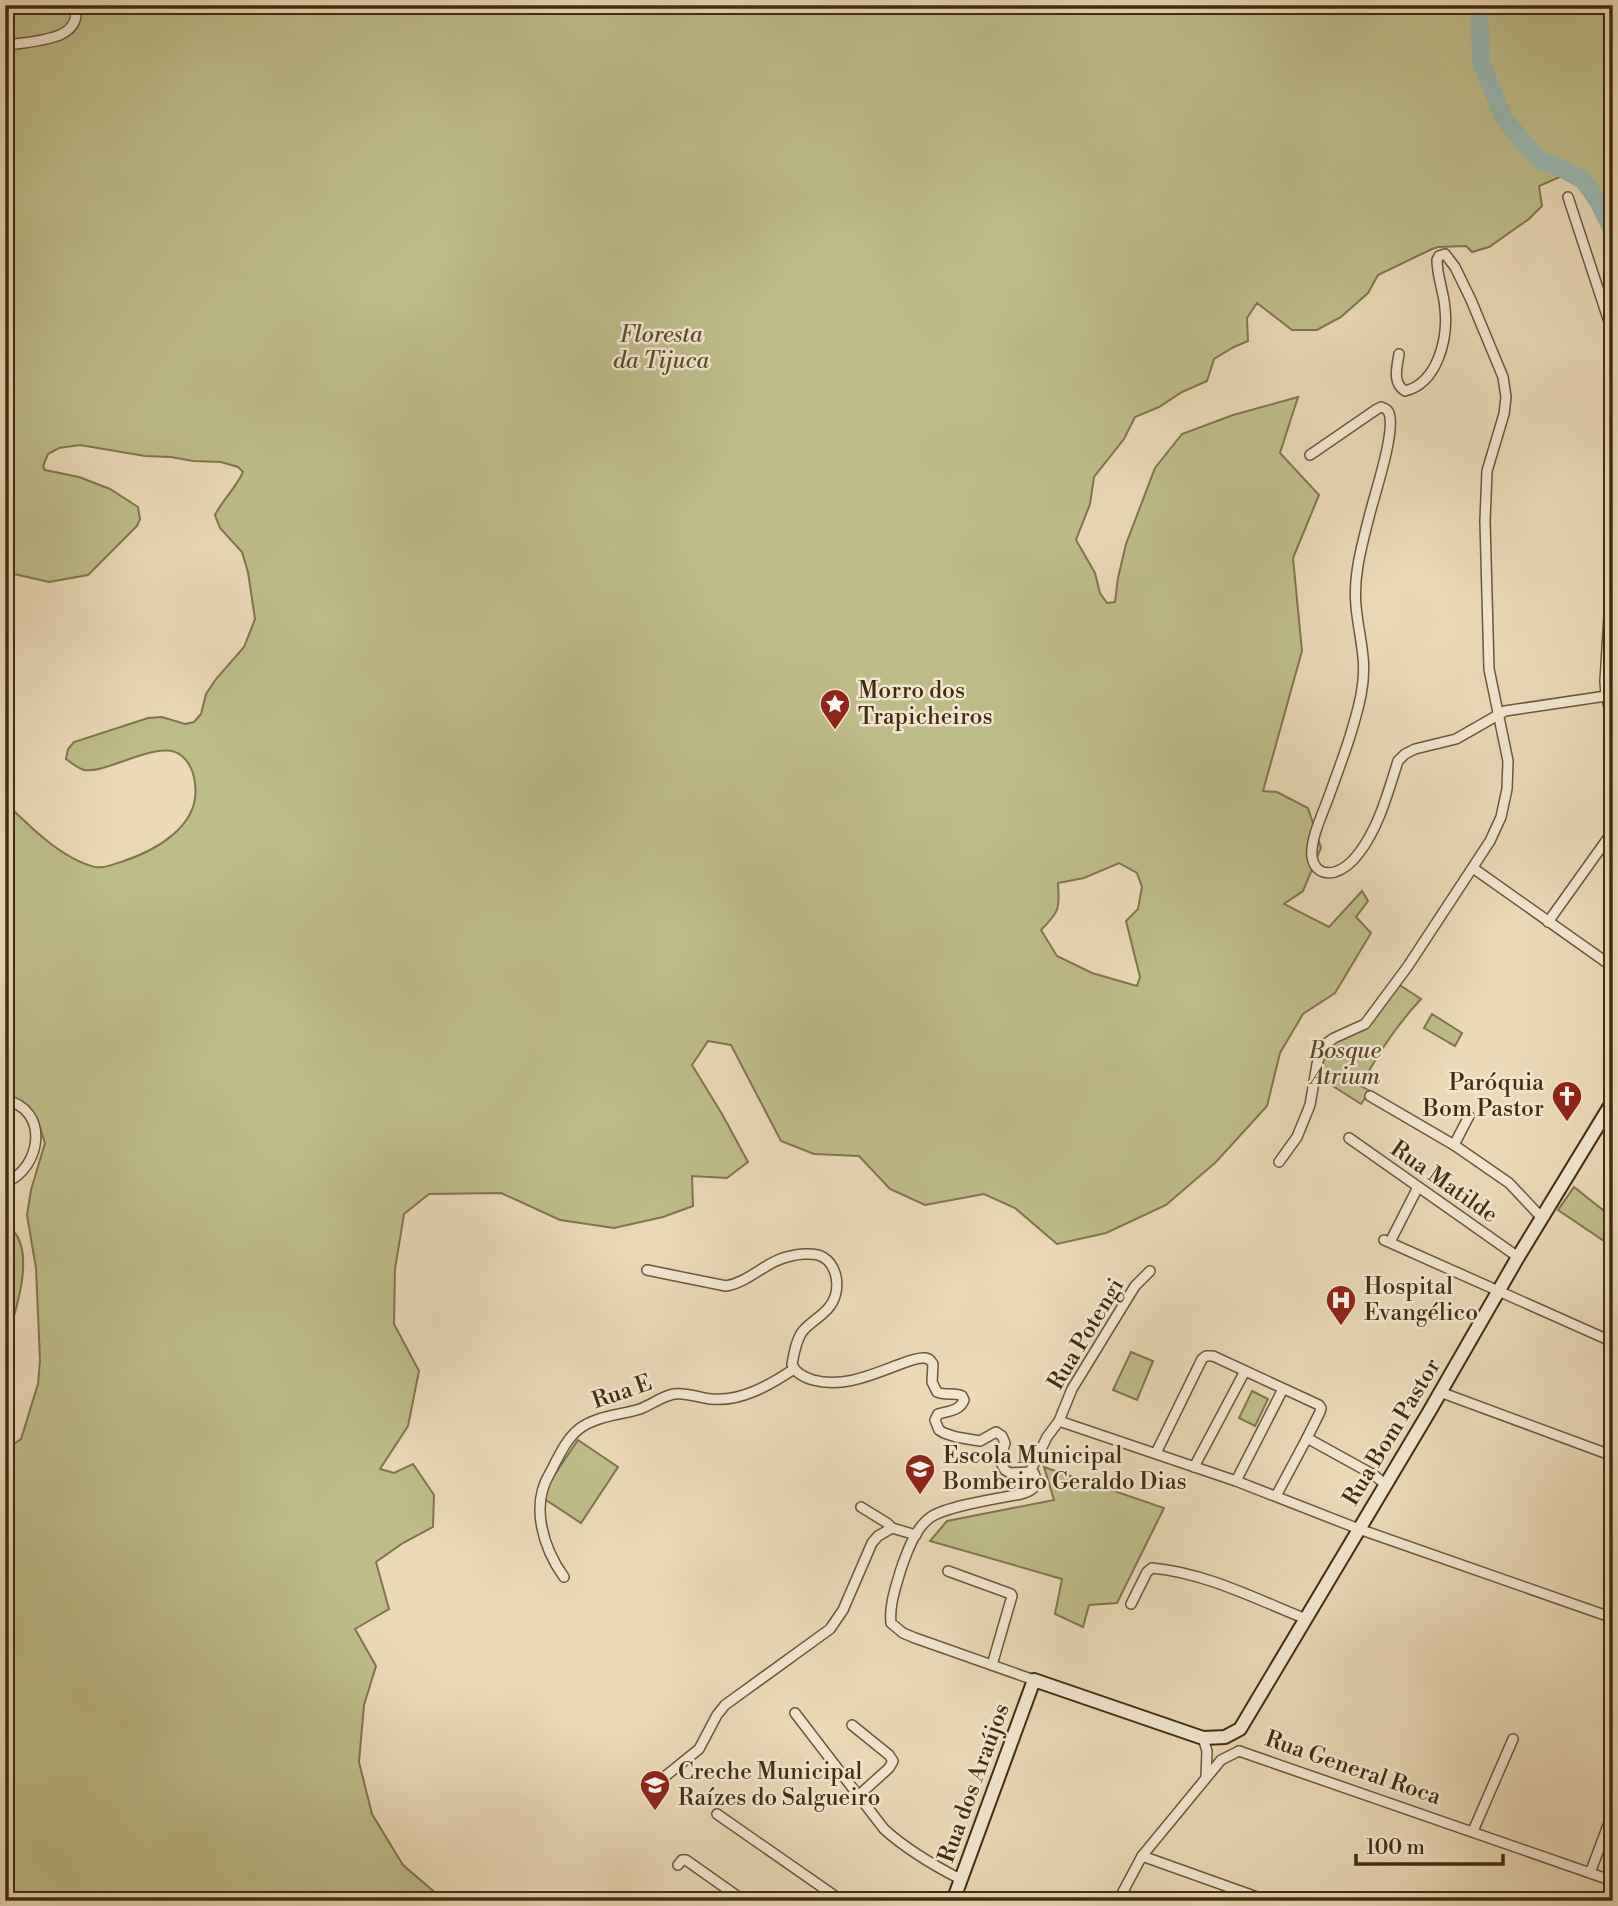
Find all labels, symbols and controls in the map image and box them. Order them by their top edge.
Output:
park label: Floresta da Tijuca [613,321,709,375]
place label: Morro dos Trapicheiros [858,677,993,731]
place icon: Morro dos Trapicheiros [818,687,852,731]
park label: Bosque Atrium [1307,1037,1381,1091]
place label: Paróquia Bom Pastor [1422,1069,1544,1123]
church icon: Paróquia Bom Pastor [1550,1079,1584,1123]
street label: Rua Matilde [1385,1135,1503,1229]
street label: Rua Potengi [1042,1273,1130,1395]
place label: Hospital Evangélico [1364,1273,1478,1327]
hospital icon: Hospital Evangélico [1324,1283,1358,1327]
street label: Rua Bom Pastor [1337,1353,1447,1511]
street label: Rua E [588,1369,656,1415]
place label: Escola Municipal Bombeiro Geraldo Dias [942,1442,1187,1496]
school or university icon: Escola Municipal Bombeiro Geraldo Dias [903,1452,937,1496]
street label: Rua dos Araújos [932,1700,1016,1866]
street label: Rua General Roca [1261,1725,1445,1811]
place label: Creche Municipal Raízes do Salgueiro [678,1758,880,1812]
school or university icon: Creche Municipal Raízes do Salgueiro [638,1768,672,1812]
scale bar [1356,1822,1502,1866]
text: 100 m [1366,1835,1425,1861]

